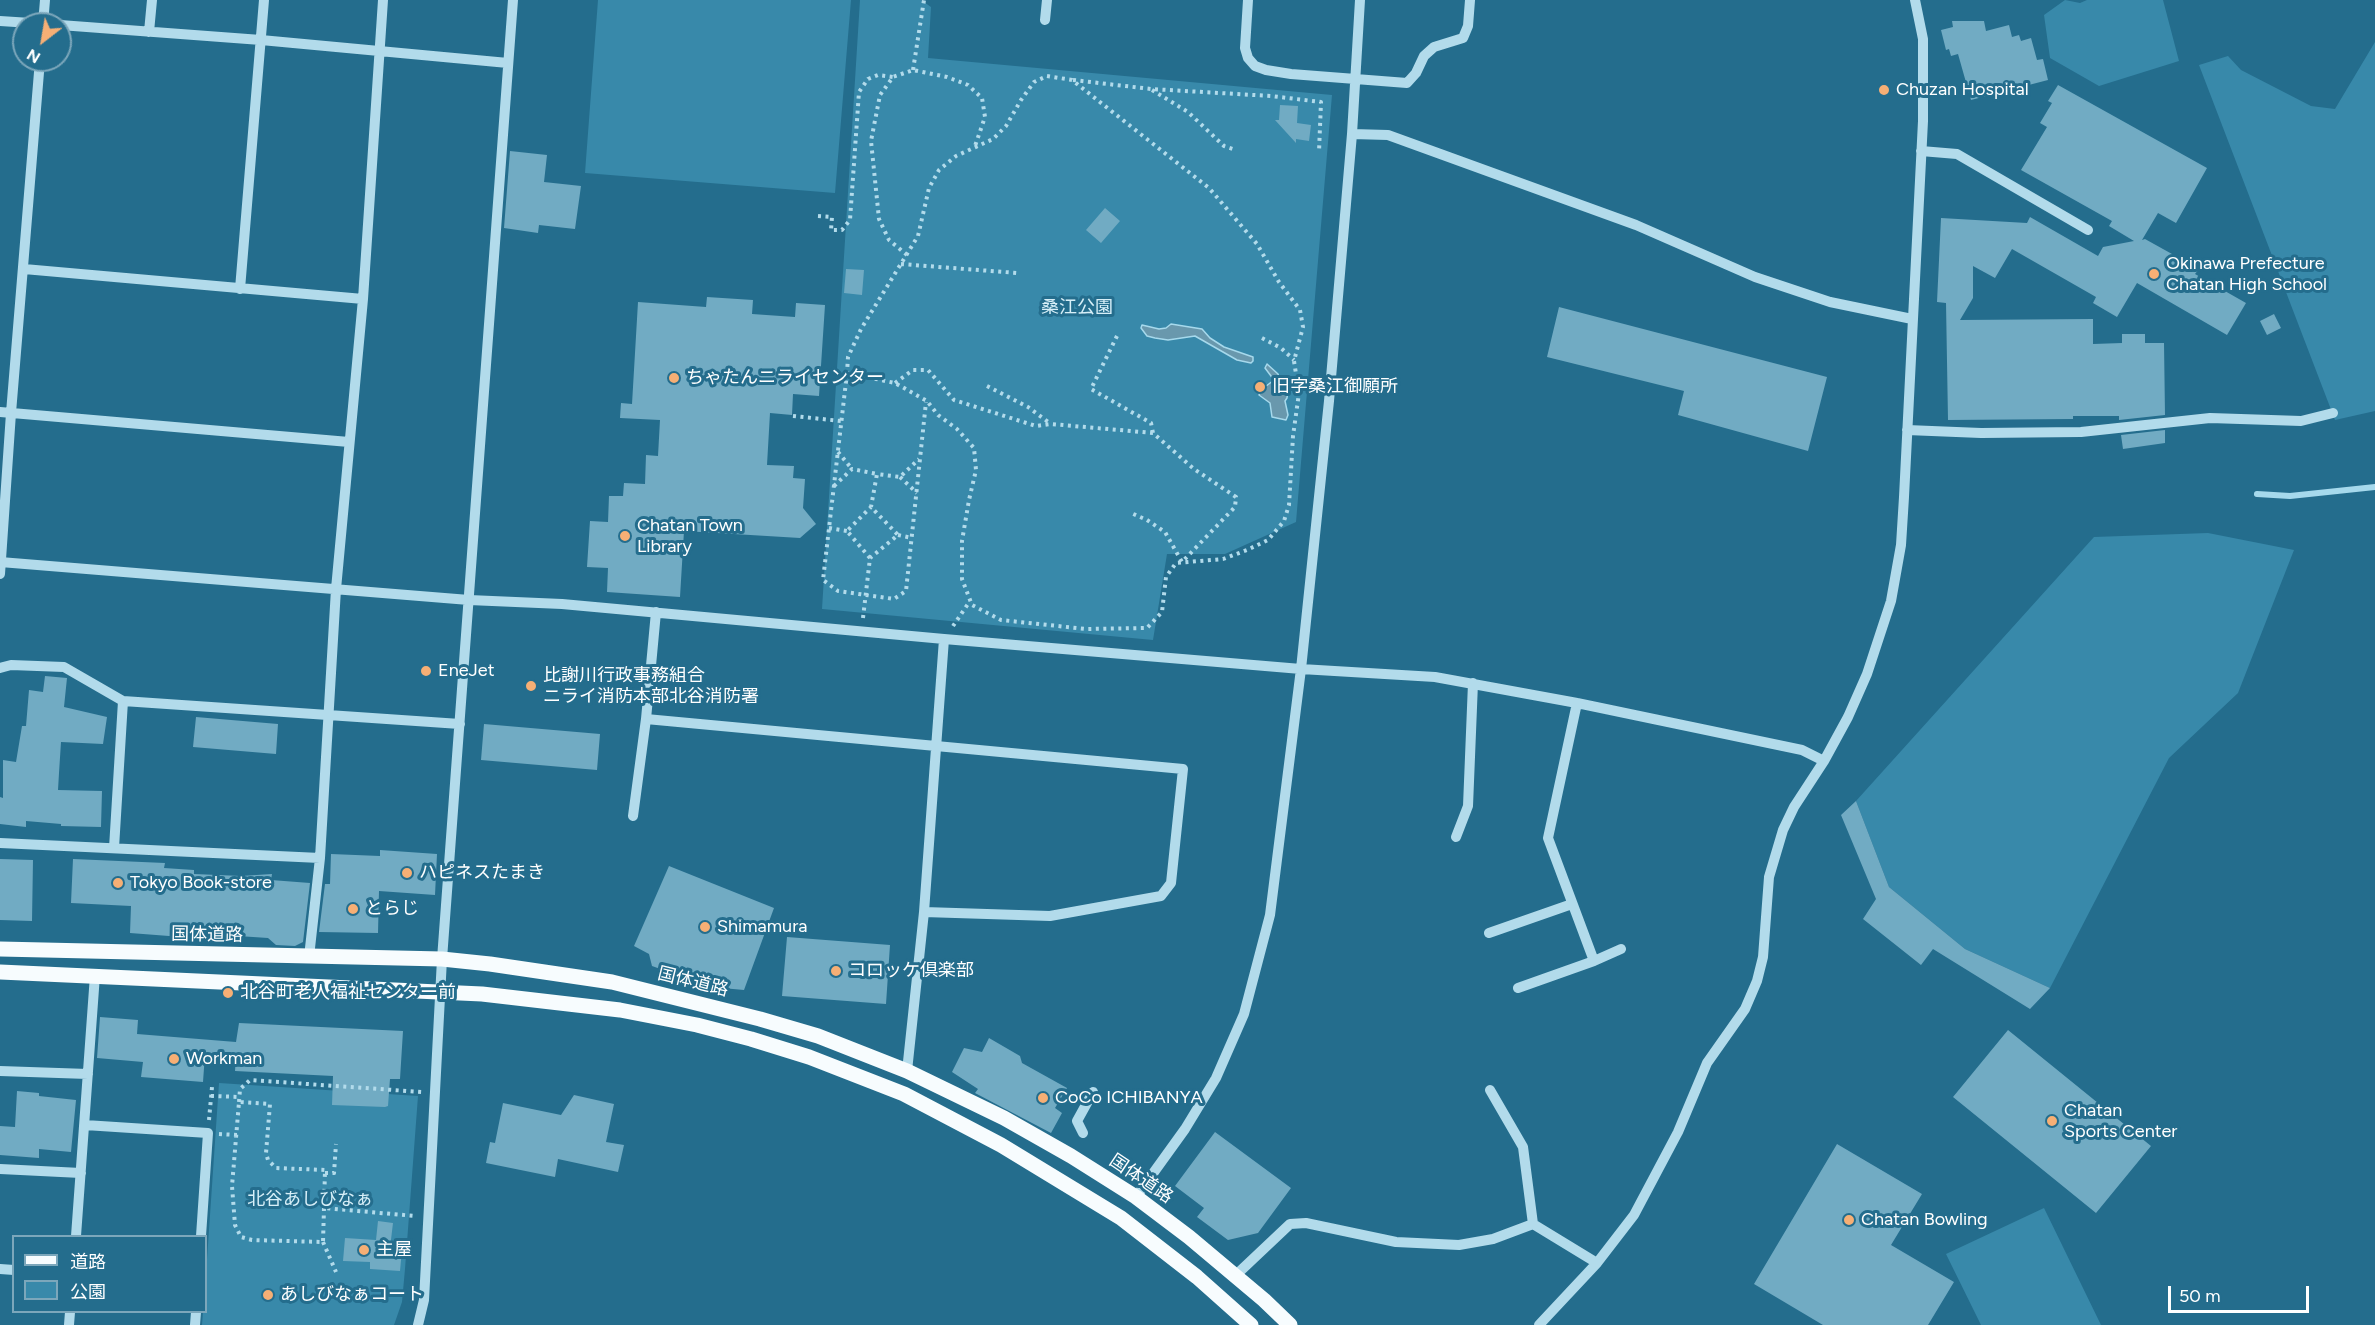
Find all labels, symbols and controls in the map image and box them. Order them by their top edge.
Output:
north arrow [12,12,72,72]
text: N [23,45,44,67]
place label: Chuzan Hospital [1896,79,2029,101]
marker: Chuzan Hospital [1877,83,1891,97]
place label: Okinawa Prefecture Chatan High School [2166,253,2327,296]
marker: Okinawa Prefecture Chatan High School [2147,267,2161,281]
park label: 桑江公園 [1041,297,1113,319]
place label: ちゃたんニライセンター [686,367,884,389]
marker: ちゃたんニライセンター [667,371,681,385]
place label: 旧字桑江御願所 [1272,376,1398,398]
marker: 旧字桑江御願所 [1253,380,1267,394]
place label: Chatan Town Library [637,515,743,558]
marker: Chatan Town Library [618,529,632,543]
place label: EneJet [438,660,494,682]
marker: EneJet [419,664,433,678]
place label: 比謝川行政事務組合 ニライ消防本部北谷消防署 [543,665,759,708]
marker: 比謝川行政事務組合 ニライ消防本部北谷消防署 [524,679,538,693]
place label: ハピネスたまき [419,862,545,884]
marker: ハピネスたまき [400,866,414,880]
place label: Tokyo Book-store [130,872,272,894]
marker: Tokyo Book-store [111,876,125,890]
place label: とらじ [365,898,419,920]
marker: とらじ [346,902,360,916]
place label: Shimamura [717,916,807,938]
marker: Shimamura [698,920,712,934]
street label: 国体道路 [171,924,243,946]
place label: コロッケ倶楽部 [848,960,974,982]
street label: 国体道路 [655,963,731,1001]
marker: コロッケ倶楽部 [829,964,843,978]
place label: 北谷町老人福祉センター前 [240,982,456,1004]
marker: 北谷町老人福祉センター前 [221,986,235,1000]
place label: Workman [186,1048,262,1070]
marker: Workman [167,1052,181,1066]
place label: CoCo ICHIBANYA [1055,1087,1203,1109]
marker: CoCo ICHIBANYA [1036,1091,1050,1105]
place label: Chatan Sports Center [2064,1100,2177,1142]
marker: Chatan Sports Center [2045,1114,2059,1128]
street label: 国体道路 [1105,1150,1177,1208]
park label: 北谷あしびなぁ [247,1189,373,1211]
place label: Chatan Bowling [1861,1209,1988,1231]
marker: Chatan Bowling [1842,1213,1856,1227]
legend [12,1235,207,1313]
place label: 主屋 [376,1239,412,1261]
marker: 主屋 [357,1243,371,1257]
text: 道路 [70,1251,106,1273]
scale bar [2171,1274,2312,1312]
text: 公園 [70,1281,106,1303]
place label: あしびなぁコート [280,1284,424,1306]
text: 50 m [2179,1285,2221,1307]
marker: あしびなぁコート [261,1288,275,1302]

